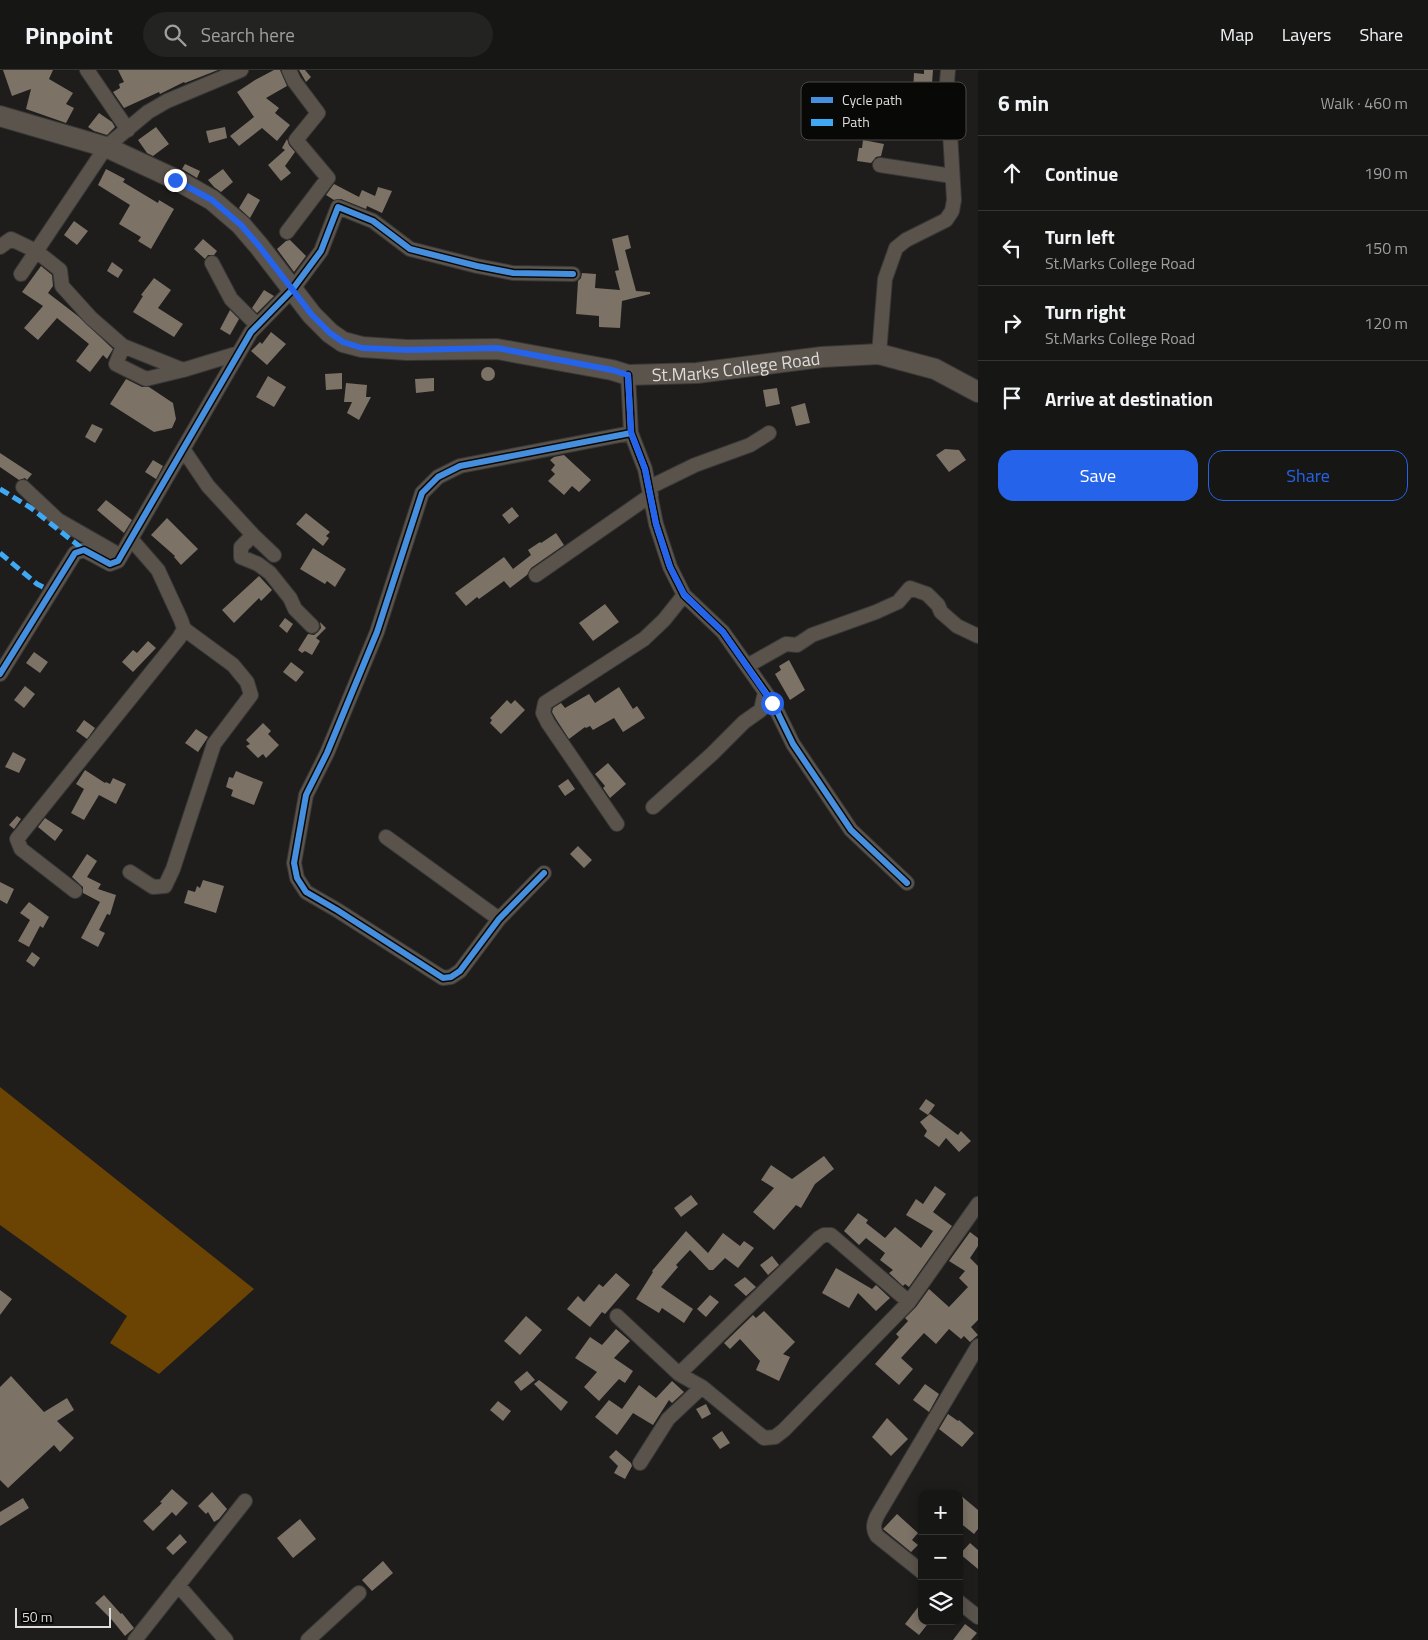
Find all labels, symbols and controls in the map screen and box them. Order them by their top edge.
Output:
search box [143,12,493,57]
text: Pinpoint [25,17,113,53]
text: Search here [201,20,295,49]
icon: search [161,21,189,49]
text: Map [1220,21,1254,48]
text: Layers [1282,21,1331,48]
text: Share [1359,21,1403,48]
legend [801,82,966,140]
text: 6 min [998,87,1049,119]
text: Cycle path [842,89,902,110]
text: Walk · 460 m [1320,91,1408,115]
text: Path [842,111,870,132]
icon: ahead [998,159,1026,187]
text: Continue [1045,159,1118,188]
text: 190 m [1364,161,1408,185]
route end [164,169,187,192]
text: Turn left [1045,222,1115,251]
icon: left [998,234,1026,262]
text: 150 m [1364,236,1408,260]
text: St.Marks College Road [1045,251,1195,275]
text: Turn right [1045,297,1126,326]
icon: right [998,309,1026,337]
text: 120 m [1364,311,1408,335]
text: St.Marks College Road [1045,326,1195,350]
street label: St.Marks College Road [651,344,822,388]
icon: arrive [998,384,1026,412]
text: Arrive at destination [1045,384,1213,413]
button: Save [998,450,1198,501]
button: Share [1208,450,1408,501]
route start [761,692,784,715]
map controls [918,1490,963,1625]
button: + [918,1490,963,1535]
button: − [918,1535,963,1580]
button: layers [918,1580,963,1625]
scale bar [15,1605,111,1628]
text: 50 m [22,1606,52,1627]

